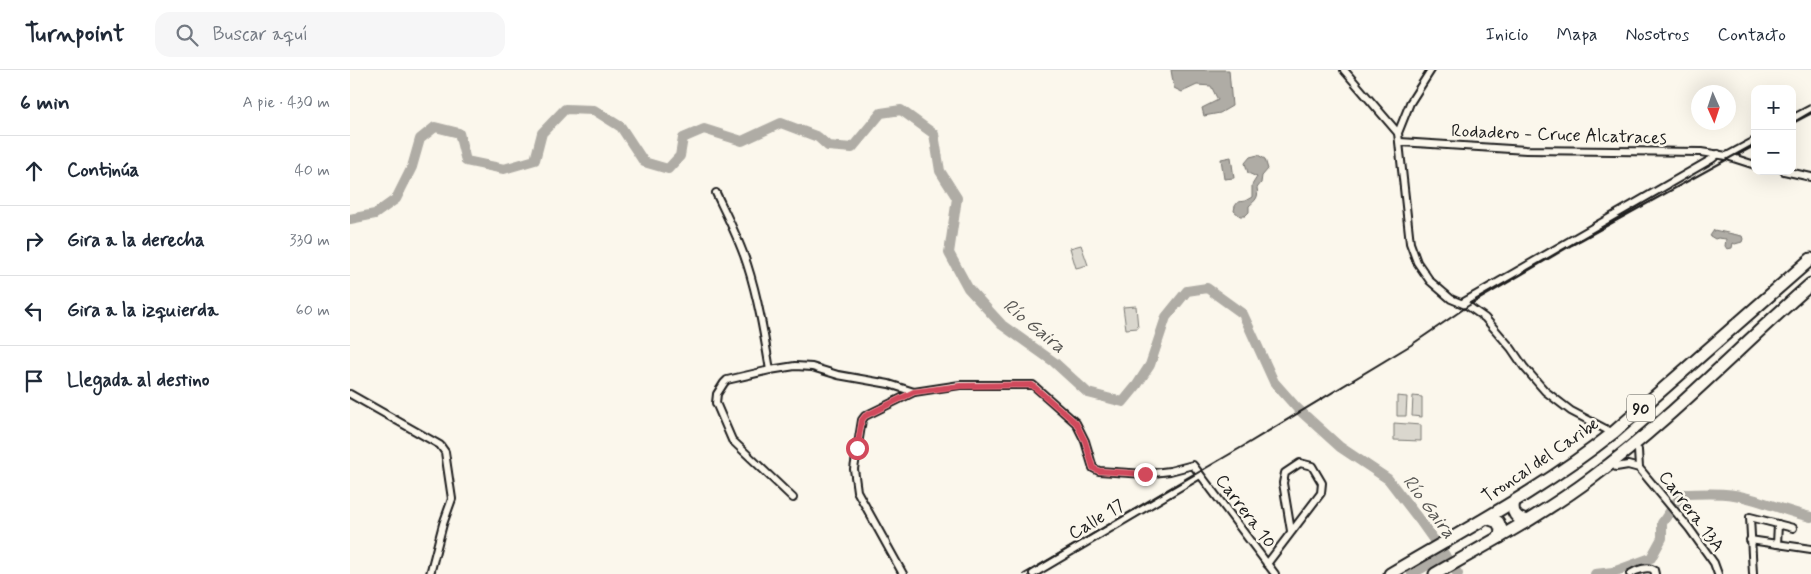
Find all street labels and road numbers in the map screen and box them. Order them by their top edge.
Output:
street label: Rodadero - Cruce Alcatraces [1451,119,1667,151]
road number: 90 [1627,394,1655,422]
street label: Troncal del Caribe [1477,413,1604,509]
street label: Carrera 13A [1653,466,1730,557]
street label: Carrera 10 [1209,470,1281,554]
street label: Calle 17 [1064,494,1129,546]

